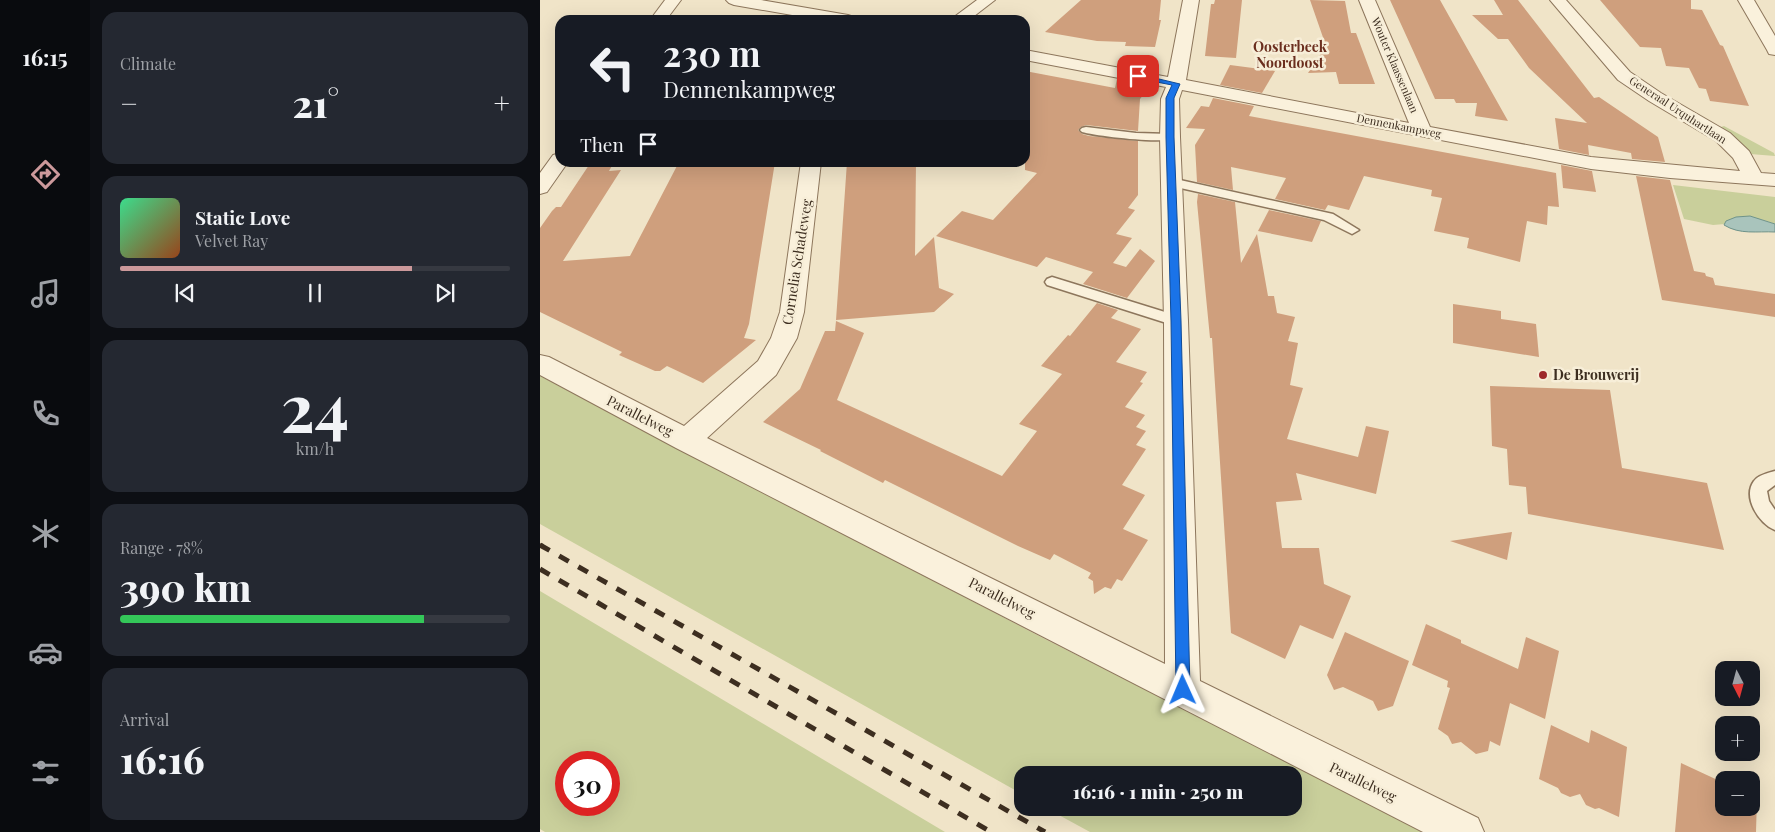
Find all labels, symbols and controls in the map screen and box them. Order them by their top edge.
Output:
street label: Wouter Klaassenlaan [1368,14,1423,115]
text: 230 m [663,29,761,76]
icon: left [580,35,645,100]
district label: Oosterbeek Noordoost [1253,37,1328,72]
text: 16:15 [22,42,68,72]
text: Climate [120,53,176,74]
pin [1117,55,1159,97]
icon: arrive [1124,62,1152,90]
street label: Generaal Urquhartlaan [1627,72,1730,147]
text: Dennenkampweg [663,74,835,104]
text: 21° [293,77,339,128]
text: − [120,84,138,121]
text: + [494,84,510,121]
street label: Dennenkampweg [1355,110,1443,141]
icon: arrive [634,130,662,158]
text: Then [580,131,624,157]
icon: directions [28,157,63,192]
street label: Cornelia Schadeweg [777,197,816,326]
text: Static Love [195,204,290,230]
text: Velvet Ray [195,230,268,251]
icon: music [28,276,63,311]
icon: previous [171,279,199,307]
icon: pause [301,279,329,307]
icon: next [431,279,459,307]
text: 24 [281,362,349,448]
place label: De Brouwerij [1553,365,1639,384]
marker: De Brouwerij [1537,369,1549,381]
street label: Parallelweg [604,391,677,441]
icon: phone [28,396,63,431]
text: km/h [296,438,334,459]
icon: climate [28,516,63,551]
text: Range · 78% [120,537,203,558]
text: 390 km [120,561,251,612]
street label: Parallelweg [966,573,1039,623]
icon: car [28,635,63,670]
north arrow [1715,661,1760,706]
map controls [1715,661,1760,816]
position arrow [1156,663,1208,715]
text: Arrival [120,709,169,730]
button: + [1715,716,1760,761]
text: 16:16 [120,733,205,784]
speed limit sign: 30 [555,751,620,816]
icon: filters [28,755,63,790]
street label: Parallelweg [1327,757,1400,806]
button: − [1715,771,1760,816]
text: 16:16 · 1 min · 250 m [1073,778,1243,804]

